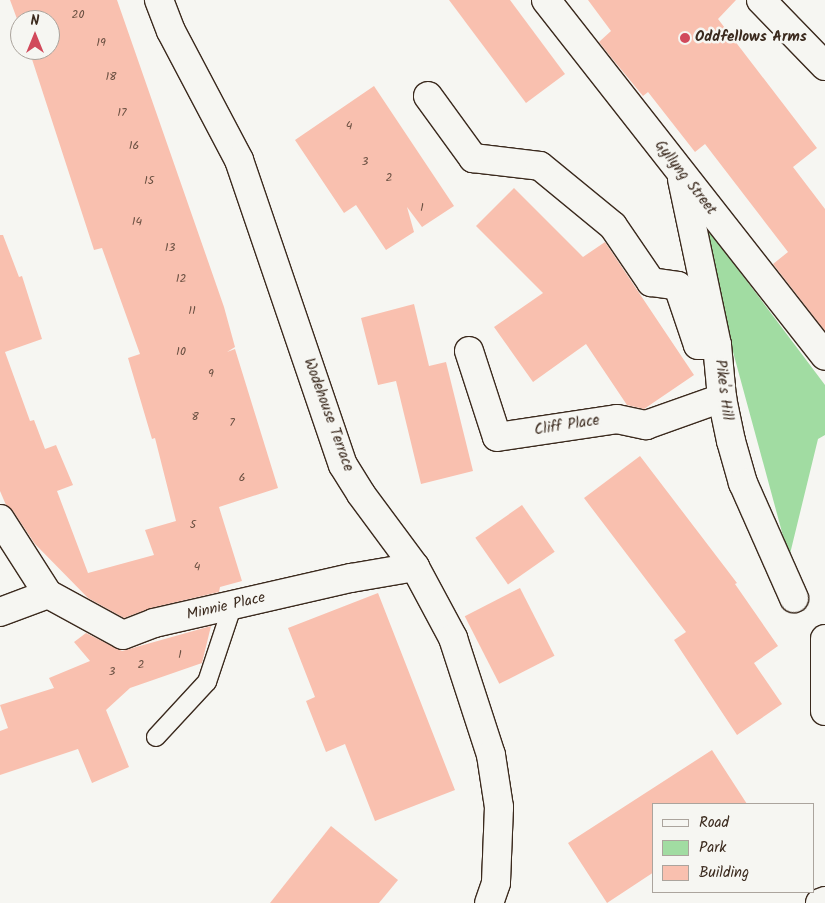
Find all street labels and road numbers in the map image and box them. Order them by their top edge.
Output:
street label: Gyllyng Street [650,137,720,219]
street label: Wodehouse Terrace [299,356,357,474]
street label: Pike's Hill [710,359,736,421]
street label: Cliff Place [533,412,601,440]
street label: Minnie Place [185,589,267,625]

